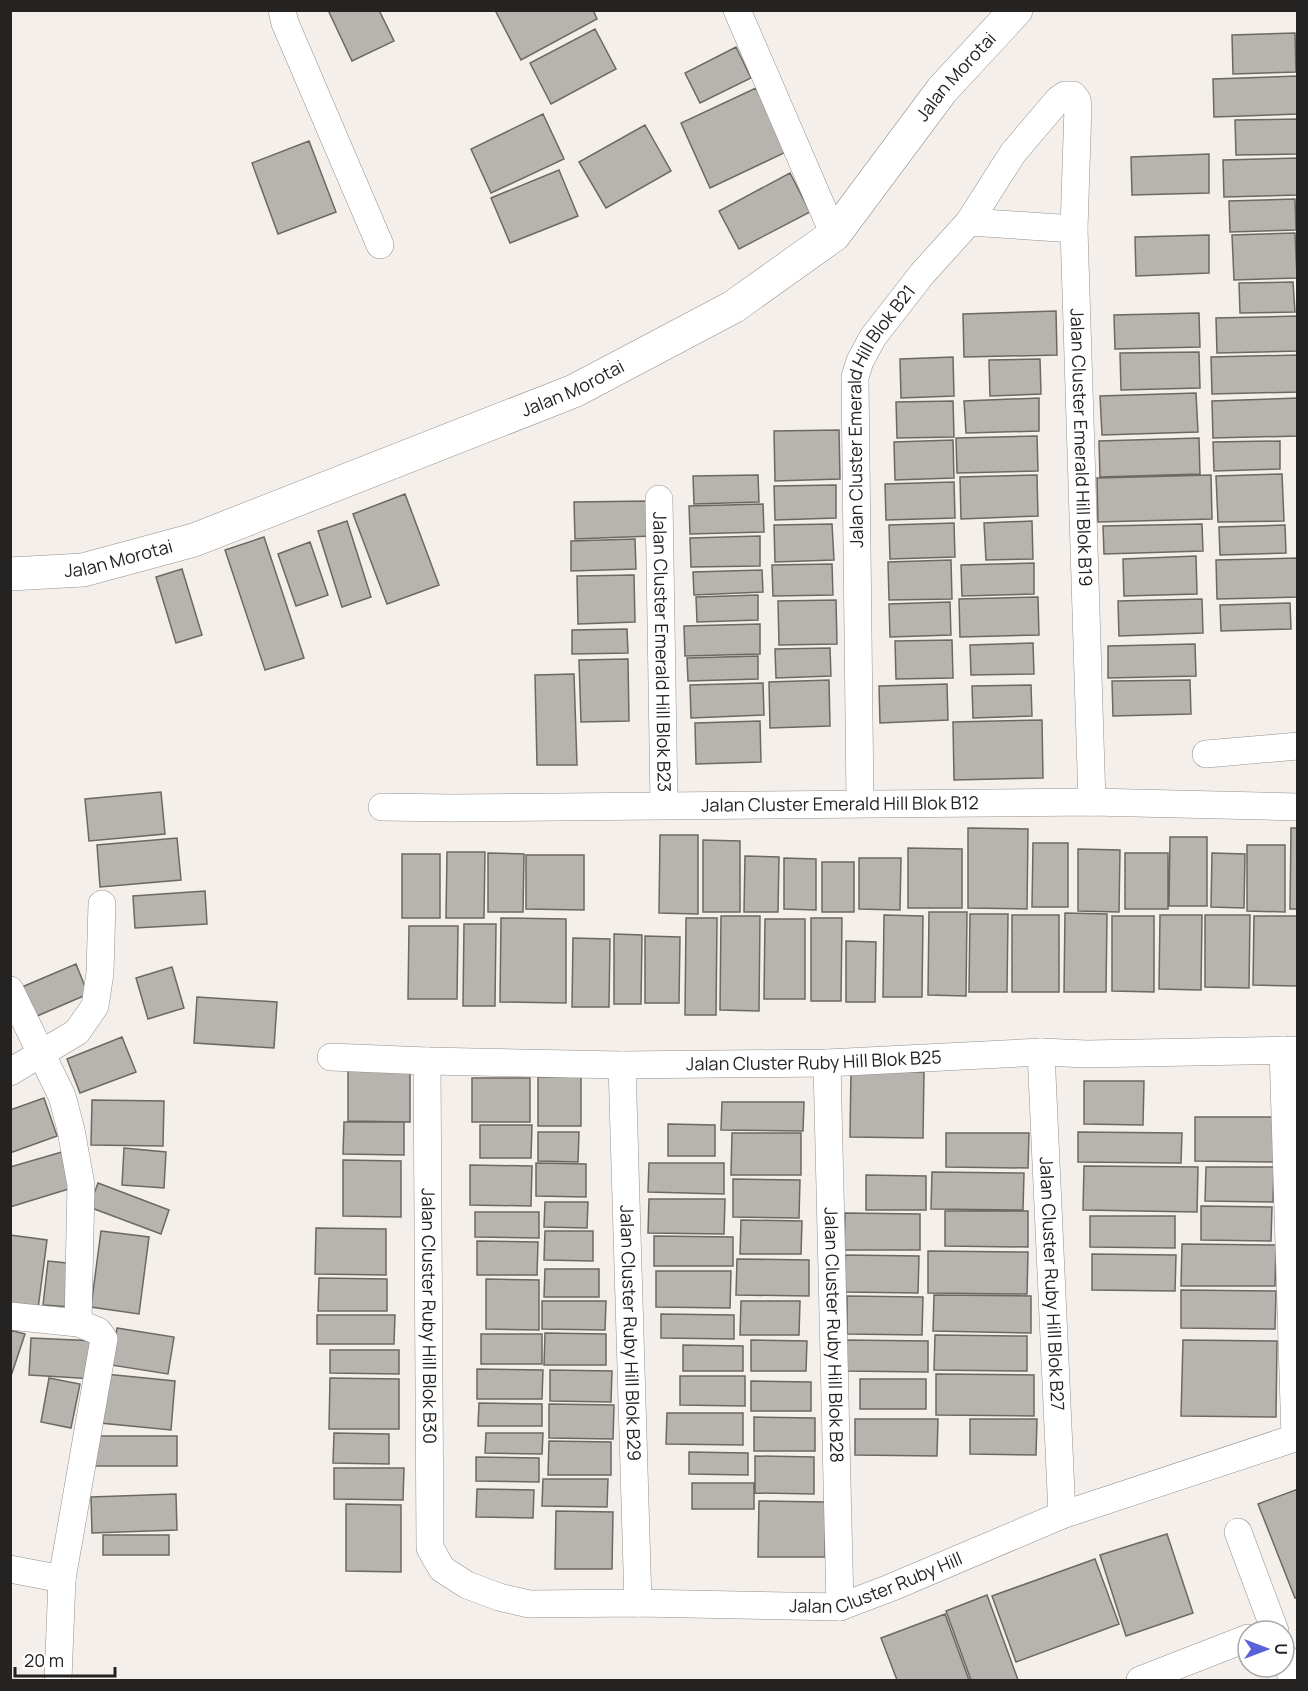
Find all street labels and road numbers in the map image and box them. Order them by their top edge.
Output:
street label: Jalan Morotai [910,26,1001,126]
street label: Jalan Cluster Emerald Hill Blok B21 [842,280,920,548]
street label: Jalan Cluster Emerald Hill Blok B19 [1065,308,1098,587]
street label: Jalan Morotai [517,354,628,422]
street label: Jalan Cluster Emerald Hill Blok B23 [648,512,677,792]
street label: Jalan Morotai [64,533,175,582]
street label: Jalan Cluster Emerald Hill Blok B12 [701,790,979,817]
street label: Jalan Cluster Ruby Hill Blok B25 [686,1044,942,1075]
street label: Jalan Cluster Ruby Hill Blok B27 [1035,1156,1070,1411]
street label: Jalan Cluster Ruby Hill Blok B30 [417,1188,442,1444]
street label: Jalan Cluster Ruby Hill Blok B29 [615,1204,647,1461]
street label: Jalan Cluster Ruby Hill Blok B28 [819,1207,850,1463]
street label: Jalan Cluster Ruby Hill [789,1546,966,1619]

